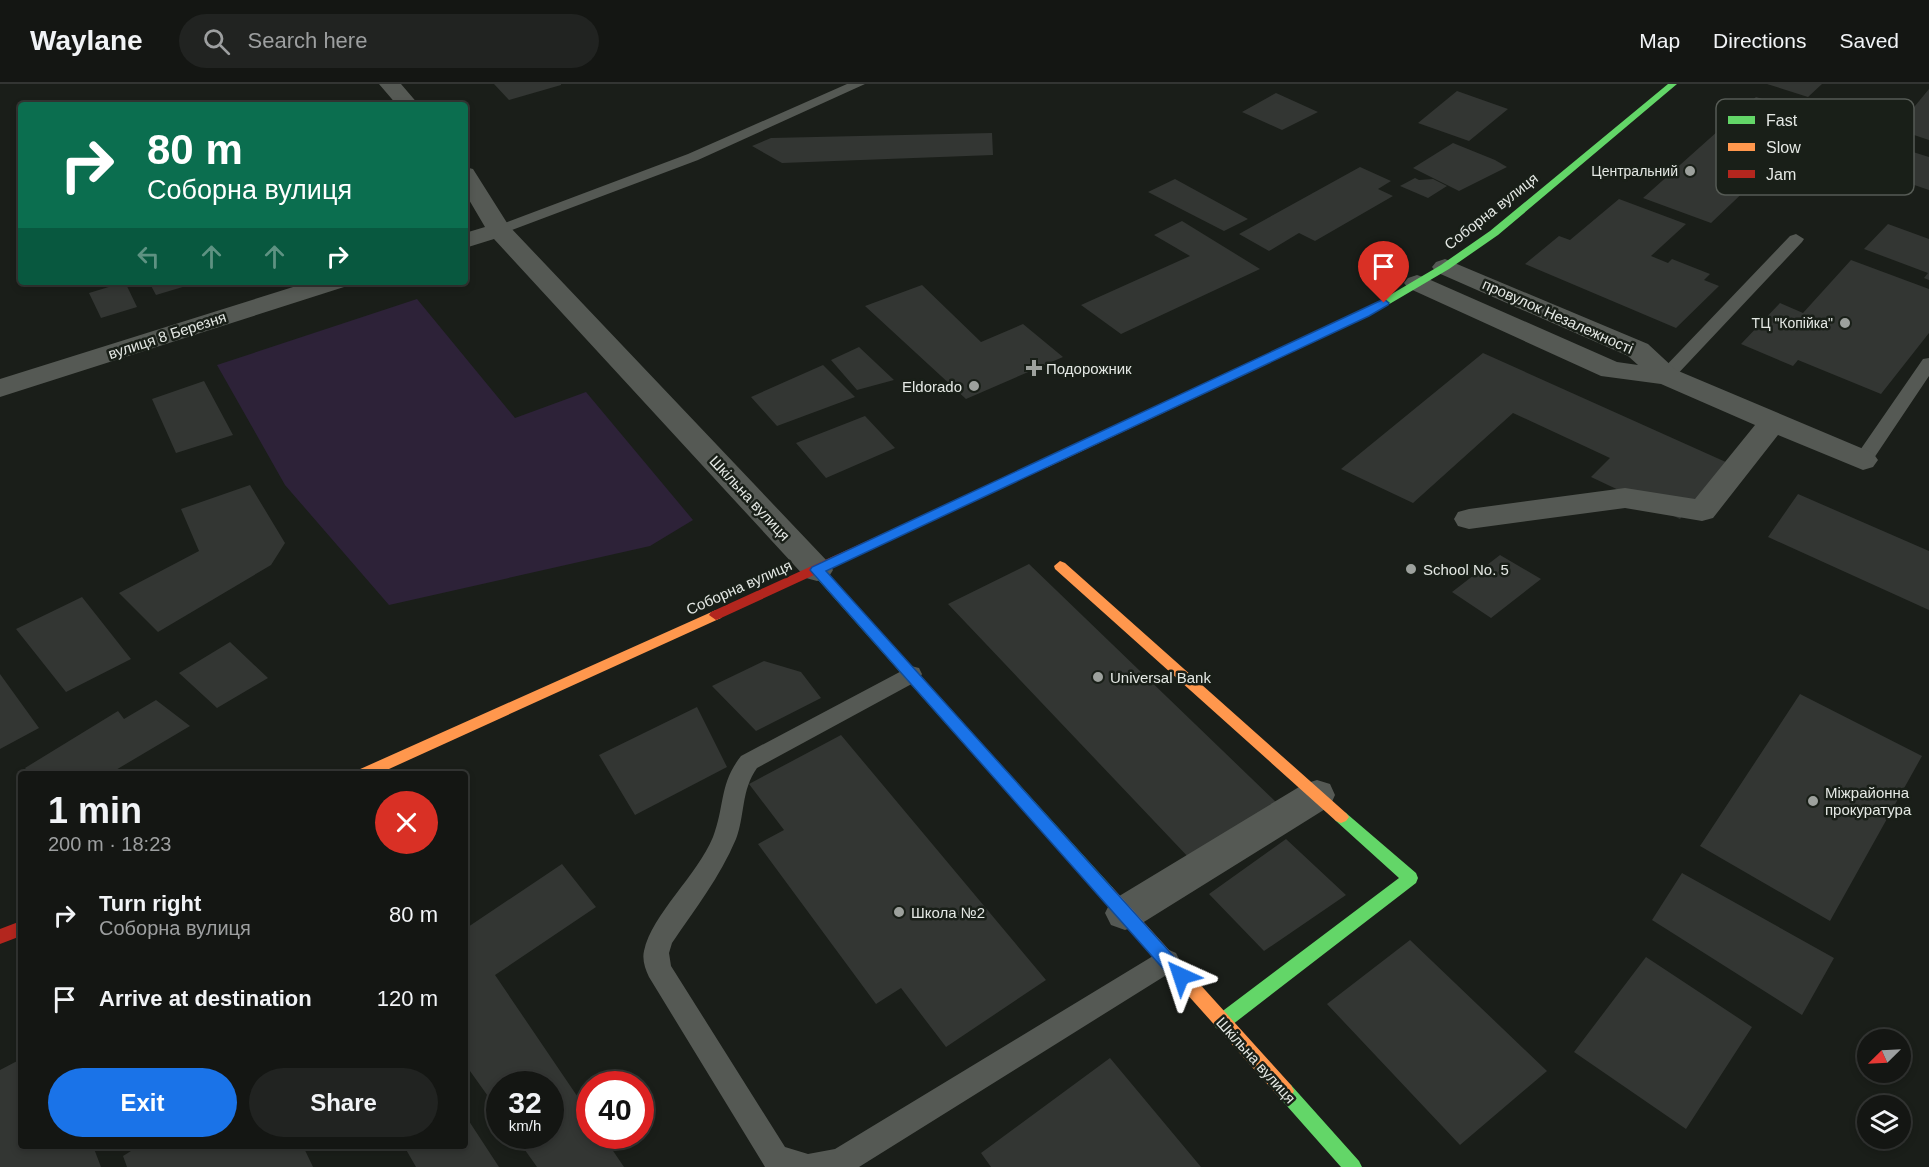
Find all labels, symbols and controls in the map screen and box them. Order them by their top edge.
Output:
search box [179,14,599,68]
text: Waylane [30,25,143,56]
icon: search [200,25,233,58]
text: Search here [248,28,367,53]
text: Map [1639,29,1680,52]
text: Directions [1713,29,1806,52]
text: Saved [1839,29,1899,52]
legend [1716,99,1914,195]
text: Fast [1766,112,1798,129]
icon: right [48,126,126,204]
text: 80 m [147,126,243,173]
text: Slow [1766,139,1801,156]
place label: Центральний [1591,163,1678,179]
marker: Центральний [1683,164,1697,178]
text: Jam [1766,166,1796,183]
street label: Соборна вулиця [1441,169,1541,253]
text: Соборна вулиця [147,175,352,205]
icon: left [132,240,165,273]
icon: ahead [195,240,228,273]
icon: ahead [258,240,291,273]
icon: right [321,240,354,273]
pin [1358,241,1409,303]
icon: arrive [1367,250,1400,283]
street label: провулок Незалежності [1480,275,1636,357]
street label: вулиця 8 Березня [106,308,228,362]
place label: ТЦ "Копійка" [1752,315,1833,331]
marker: ТЦ "Копійка" [1838,316,1852,330]
place label: Подорожник [1046,360,1132,377]
marker: Подорожник [1027,361,1041,375]
place label: Eldorado [902,378,962,395]
marker: Eldorado [967,379,981,393]
street label: Шкільна вулиця [706,452,794,544]
street label: Соборна вулиця [684,556,794,618]
place label: School No. 5 [1423,561,1509,578]
marker: School No. 5 [1404,562,1418,576]
place label: Universal Bank [1110,669,1211,686]
marker: Universal Bank [1091,670,1105,684]
place label: Міжрайонна прокуратура [1825,784,1912,818]
text: 1 min [48,790,142,831]
button: close [375,791,438,854]
marker: Міжрайонна прокуратура [1806,794,1820,808]
text: 200 m · 18:23 [48,833,171,855]
text: Turn right [99,891,201,916]
icon: right [48,899,81,932]
text: 80 m [389,902,438,927]
place label: Школа №2 [911,904,985,921]
marker: Школа №2 [892,905,906,919]
text: Соборна вулиця [99,917,251,939]
position arrow [1149,944,1213,1008]
icon: arrive [48,983,81,1016]
text: Arrive at destination [99,986,312,1011]
text: 120 m [377,986,438,1011]
street label: Шкільна вулиця [1213,1014,1299,1106]
north arrow [1857,1029,1911,1083]
map controls [1857,1029,1911,1149]
button: Exit [48,1068,237,1137]
button: Share [249,1068,438,1137]
speed limit sign: 40 [576,1071,654,1149]
text: 32 [508,1086,542,1119]
button: layers [1857,1095,1911,1149]
text: km/h [509,1117,541,1134]

